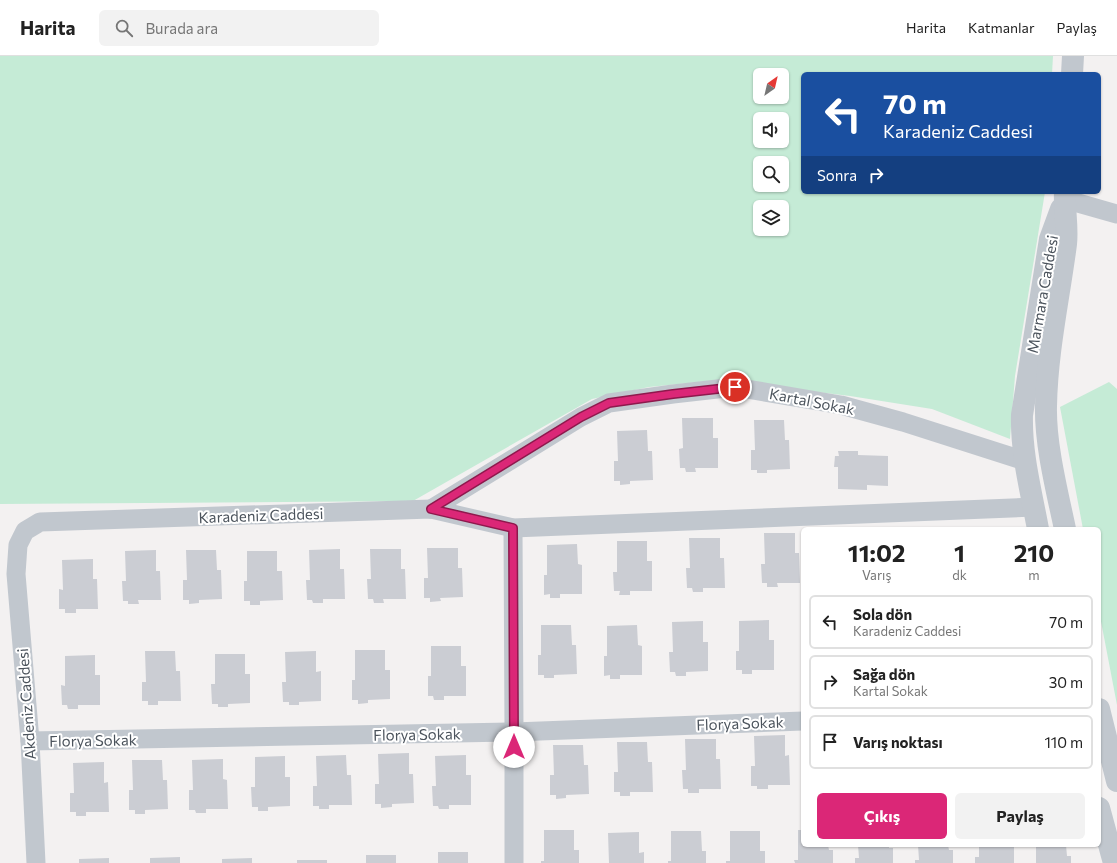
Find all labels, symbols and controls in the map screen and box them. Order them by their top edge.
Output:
search box [99,10,379,46]
text: Harita [20,16,75,39]
icon: search [113,17,135,39]
text: Burada ara [145,19,218,37]
text: Harita [906,19,946,36]
text: Katmanlar [968,19,1035,36]
text: Paylaş [1057,19,1097,36]
north arrow [753,68,789,104]
map controls [753,68,789,236]
text: 70 m [883,86,947,120]
icon: left [817,88,869,140]
button: sound [753,112,789,148]
text: Karadeniz Caddesi [883,120,1033,142]
button: search [753,156,789,192]
icon: right [865,164,887,186]
text: Sonra [817,166,857,184]
button: layers [753,200,789,236]
street label: Marmara Caddesi [1023,234,1061,354]
pin [718,370,752,404]
icon: arrive [724,376,746,398]
street label: Kartal Sokak [768,384,856,418]
street label: Karadeniz Caddesi [198,504,324,526]
text: 11:02 [848,538,905,567]
text: 1 [954,538,965,567]
text: 210 [1014,538,1054,567]
text: Varış [862,567,891,583]
text: dk [952,567,967,583]
text: m [1028,567,1040,583]
text: Sola dön [853,605,912,623]
icon: left [819,611,841,633]
text: 70 m [1049,613,1083,631]
text: Karadeniz Caddesi [853,623,961,639]
street label: Akdeniz Caddesi [13,648,39,760]
text: Sağa dön [853,665,915,683]
icon: right [819,671,841,693]
text: 30 m [1049,673,1083,691]
text: Kartal Sokak [853,683,928,699]
street label: Florya Sokak [696,712,784,734]
street label: Florya Sokak [373,724,461,744]
position arrow [493,726,535,768]
street label: Florya Sokak [49,730,137,750]
icon: arrive [819,731,841,753]
text: Varış noktası [853,733,943,751]
text: 110 m [1044,733,1083,751]
button: Çıkış [817,793,947,839]
button: Paylaş [955,793,1085,839]

